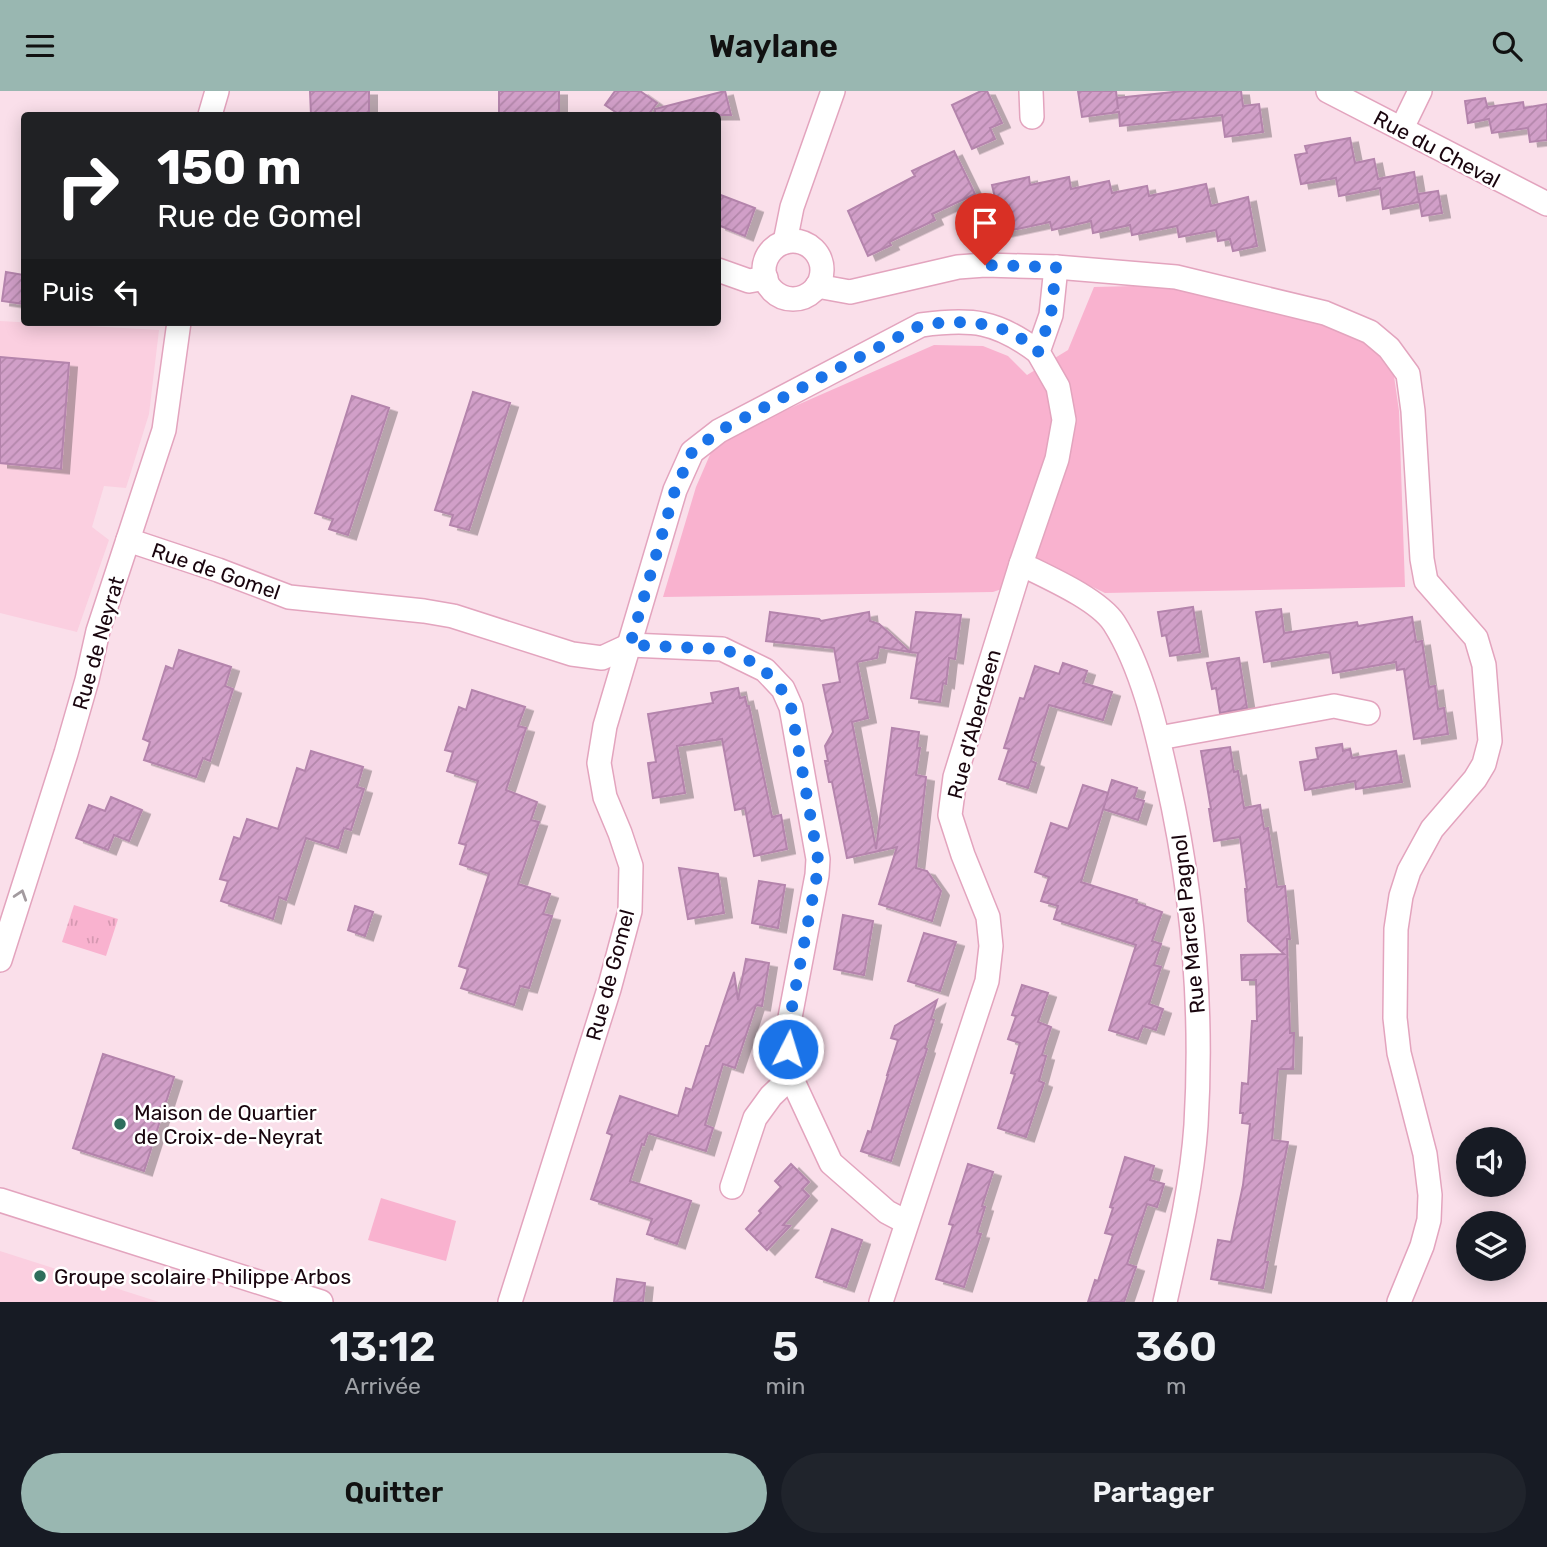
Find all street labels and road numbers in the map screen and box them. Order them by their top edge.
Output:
street label: Rue du Cheval [1369,105,1505,193]
street label: Rue de Gomel [148,537,284,605]
street label: Rue de Neyrat [67,573,129,713]
street label: Rue d'Aberdeen [942,646,1006,802]
street label: Rue Marcel Pagnol [1166,833,1210,1015]
street label: Rue de Gomel [581,907,639,1043]

